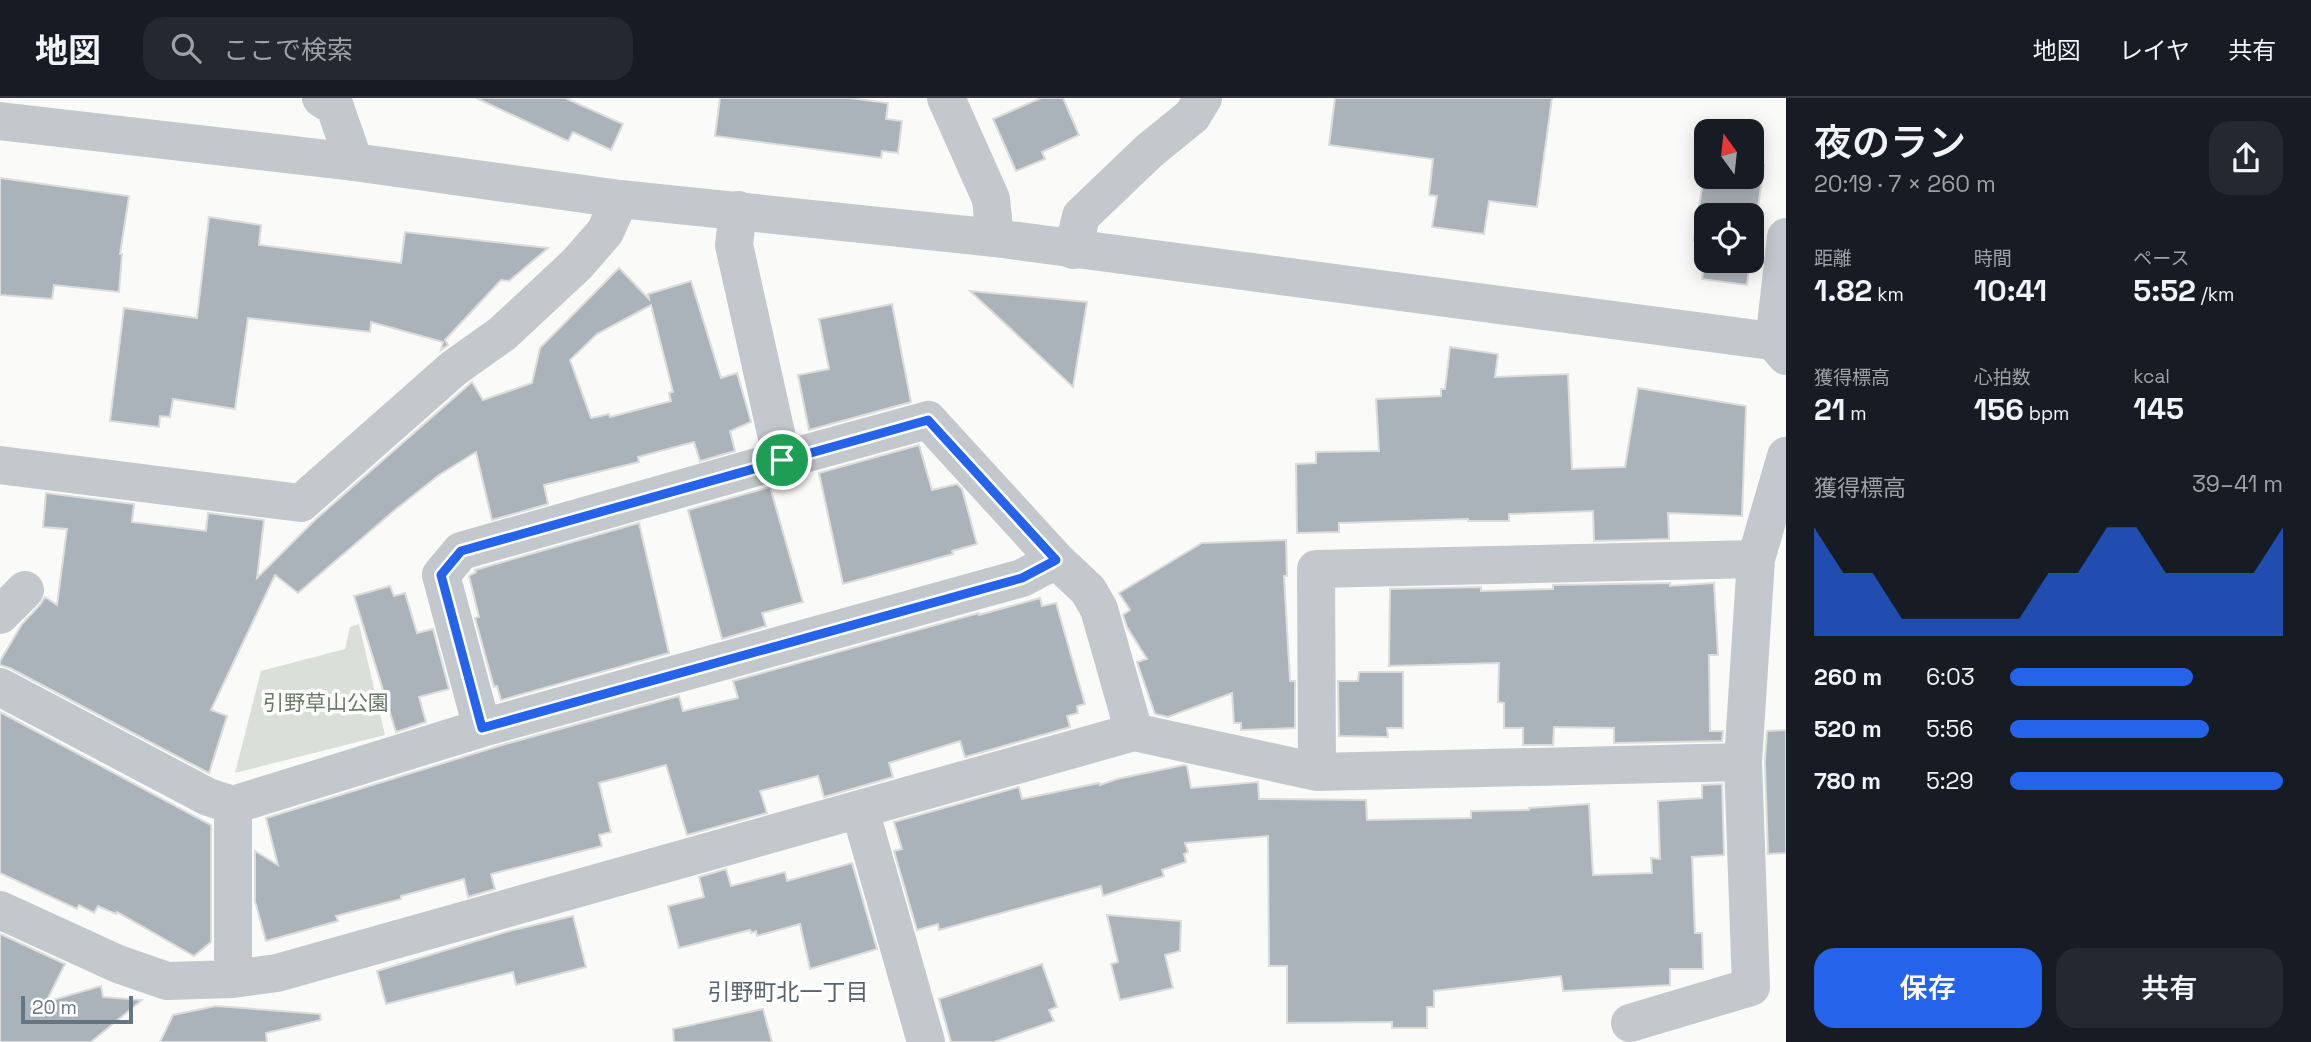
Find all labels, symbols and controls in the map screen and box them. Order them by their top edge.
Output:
search box [143,17,633,80]
icon: search [167,29,205,67]
text: 地図 [35,30,101,72]
text: ここで検索 [223,33,353,67]
text: 地図 [2033,35,2081,66]
text: レイヤ [2119,35,2190,66]
text: 共有 [2228,35,2276,66]
north arrow [1694,119,1764,189]
map controls [1694,119,1764,273]
text: 夜のラン [1814,119,1966,167]
button: share [2209,121,2283,195]
text: 20:19 · 7 × 260 m [1814,169,1996,199]
button: locate [1694,203,1764,273]
text: 距離 [1814,246,1852,271]
text: 時間 [1974,246,2012,271]
text: ペース [2133,246,2189,271]
text: 1.82 [1814,271,1872,310]
text: 10:41 [1974,271,2047,310]
text: 5:52 [2133,271,2196,310]
text: km [1872,282,1904,307]
text: /km [2196,282,2234,307]
text: kcal [2133,364,2170,389]
text: 獲得標高 [1814,365,1890,390]
text: 心拍数 [1974,365,2031,390]
text: 145 [2133,389,2184,428]
text: 21 [1814,390,1845,429]
text: 156 [1974,390,2024,429]
text: m [1845,401,1867,426]
text: bpm [2024,401,2069,426]
pin [752,430,812,490]
icon: arrive [763,441,801,479]
text: 39–41 m [2192,469,2283,499]
text: 獲得標高 [1814,473,1906,503]
text: 260 m [1814,662,1882,692]
text: 6:03 [1926,662,1975,692]
park label: 引野草山公園 [263,689,389,716]
text: 520 m [1814,714,1882,744]
text: 5:56 [1926,714,1973,744]
text: 780 m [1814,766,1881,796]
text: 5:29 [1926,766,1973,796]
button: 保存 [1814,948,2042,1028]
button: 共有 [2056,948,2283,1028]
district label: 引野町北一丁目 [708,977,869,1007]
scale bar [21,993,133,1025]
text: 20 m [32,995,77,1020]

